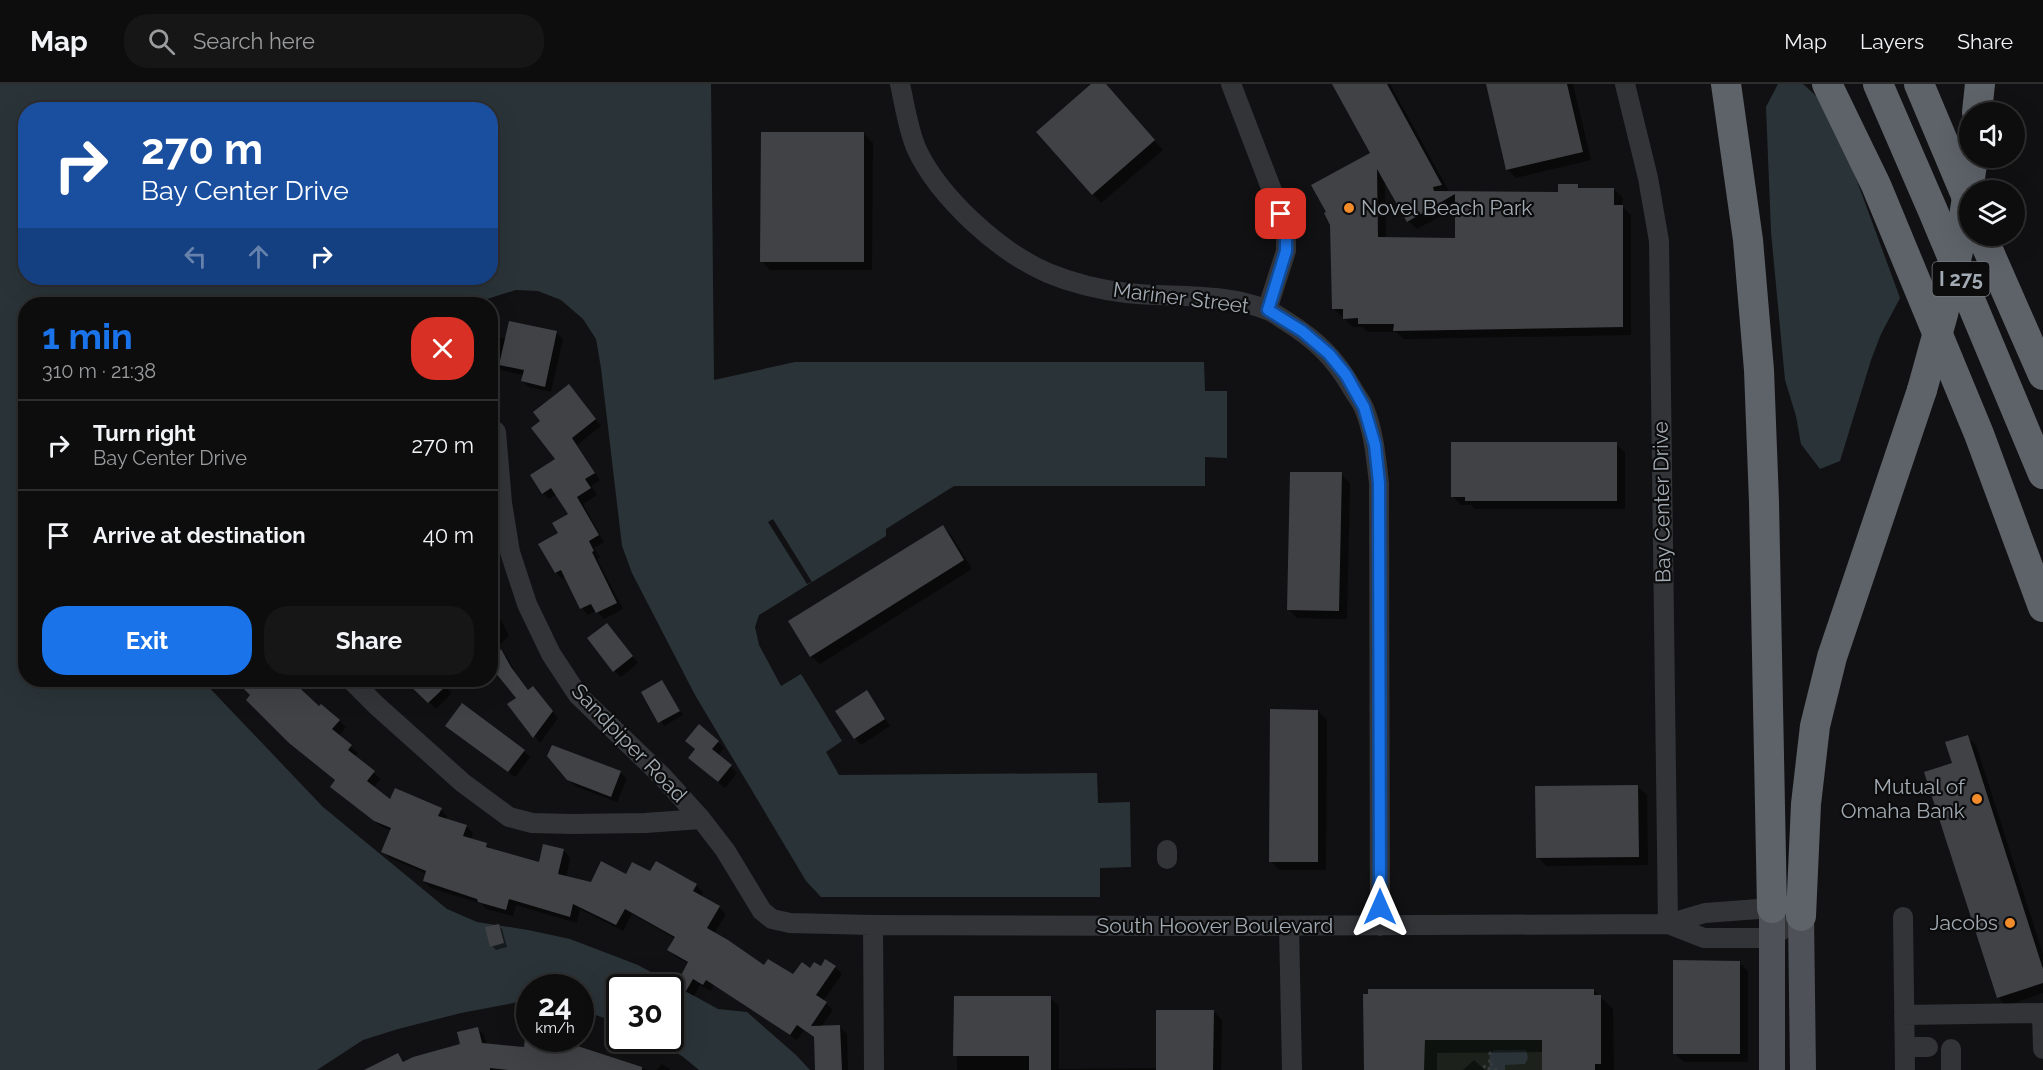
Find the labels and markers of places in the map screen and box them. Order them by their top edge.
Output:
pin [1255,188,1306,239]
place label: Novel Beach Park [1361,195,1533,220]
marker: Novel Beach Park [1342,201,1356,215]
place label: Mutual of Omaha Bank [1841,774,1966,823]
marker: Mutual of Omaha Bank [1970,792,1984,806]
place label: Jacobs [1930,910,1998,935]
marker: Jacobs [2003,916,2017,930]

